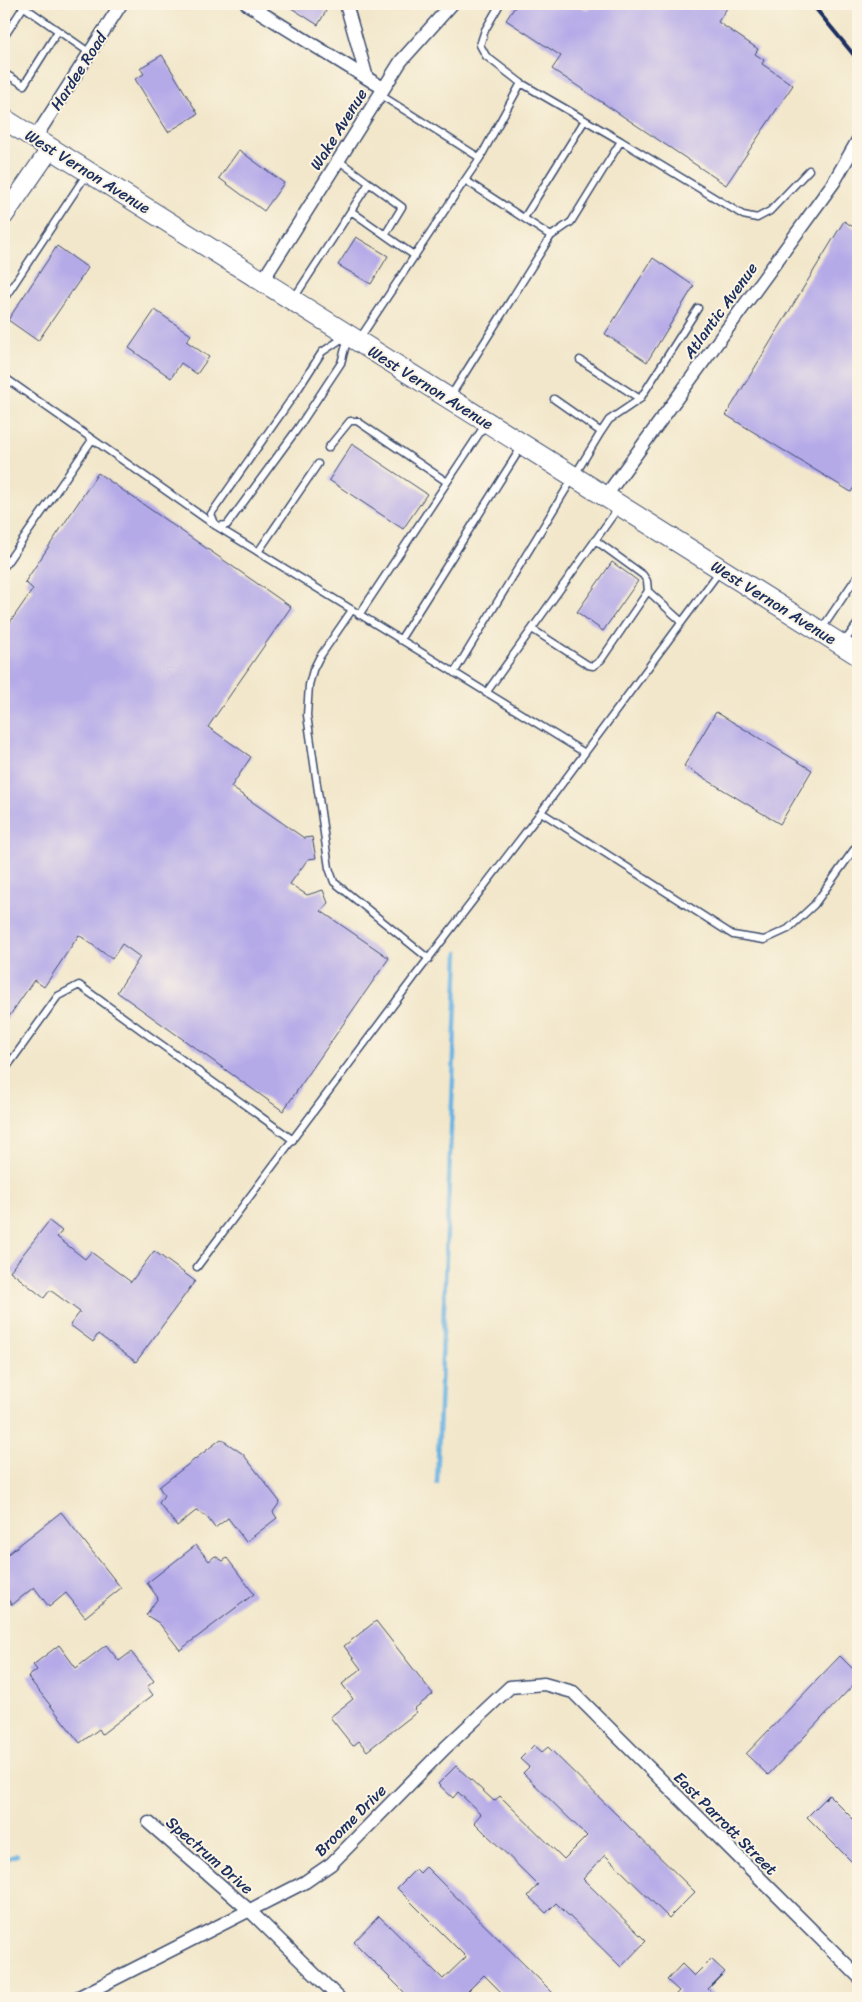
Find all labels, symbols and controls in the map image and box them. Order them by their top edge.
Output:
street label: Hardee Road [42,25,116,116]
street label: Wake Avenue [302,82,375,176]
street label: West Vernon Avenue [19,121,157,222]
street label: Atlantic Avenue [675,256,765,365]
street label: West Vernon Avenue [362,337,500,438]
street label: West Vernon Avenue [705,552,843,653]
street label: East Parrott Street [666,1764,785,1883]
street label: Broome Drive [307,1777,394,1864]
street label: Spectrum Drive [159,1809,260,1902]

